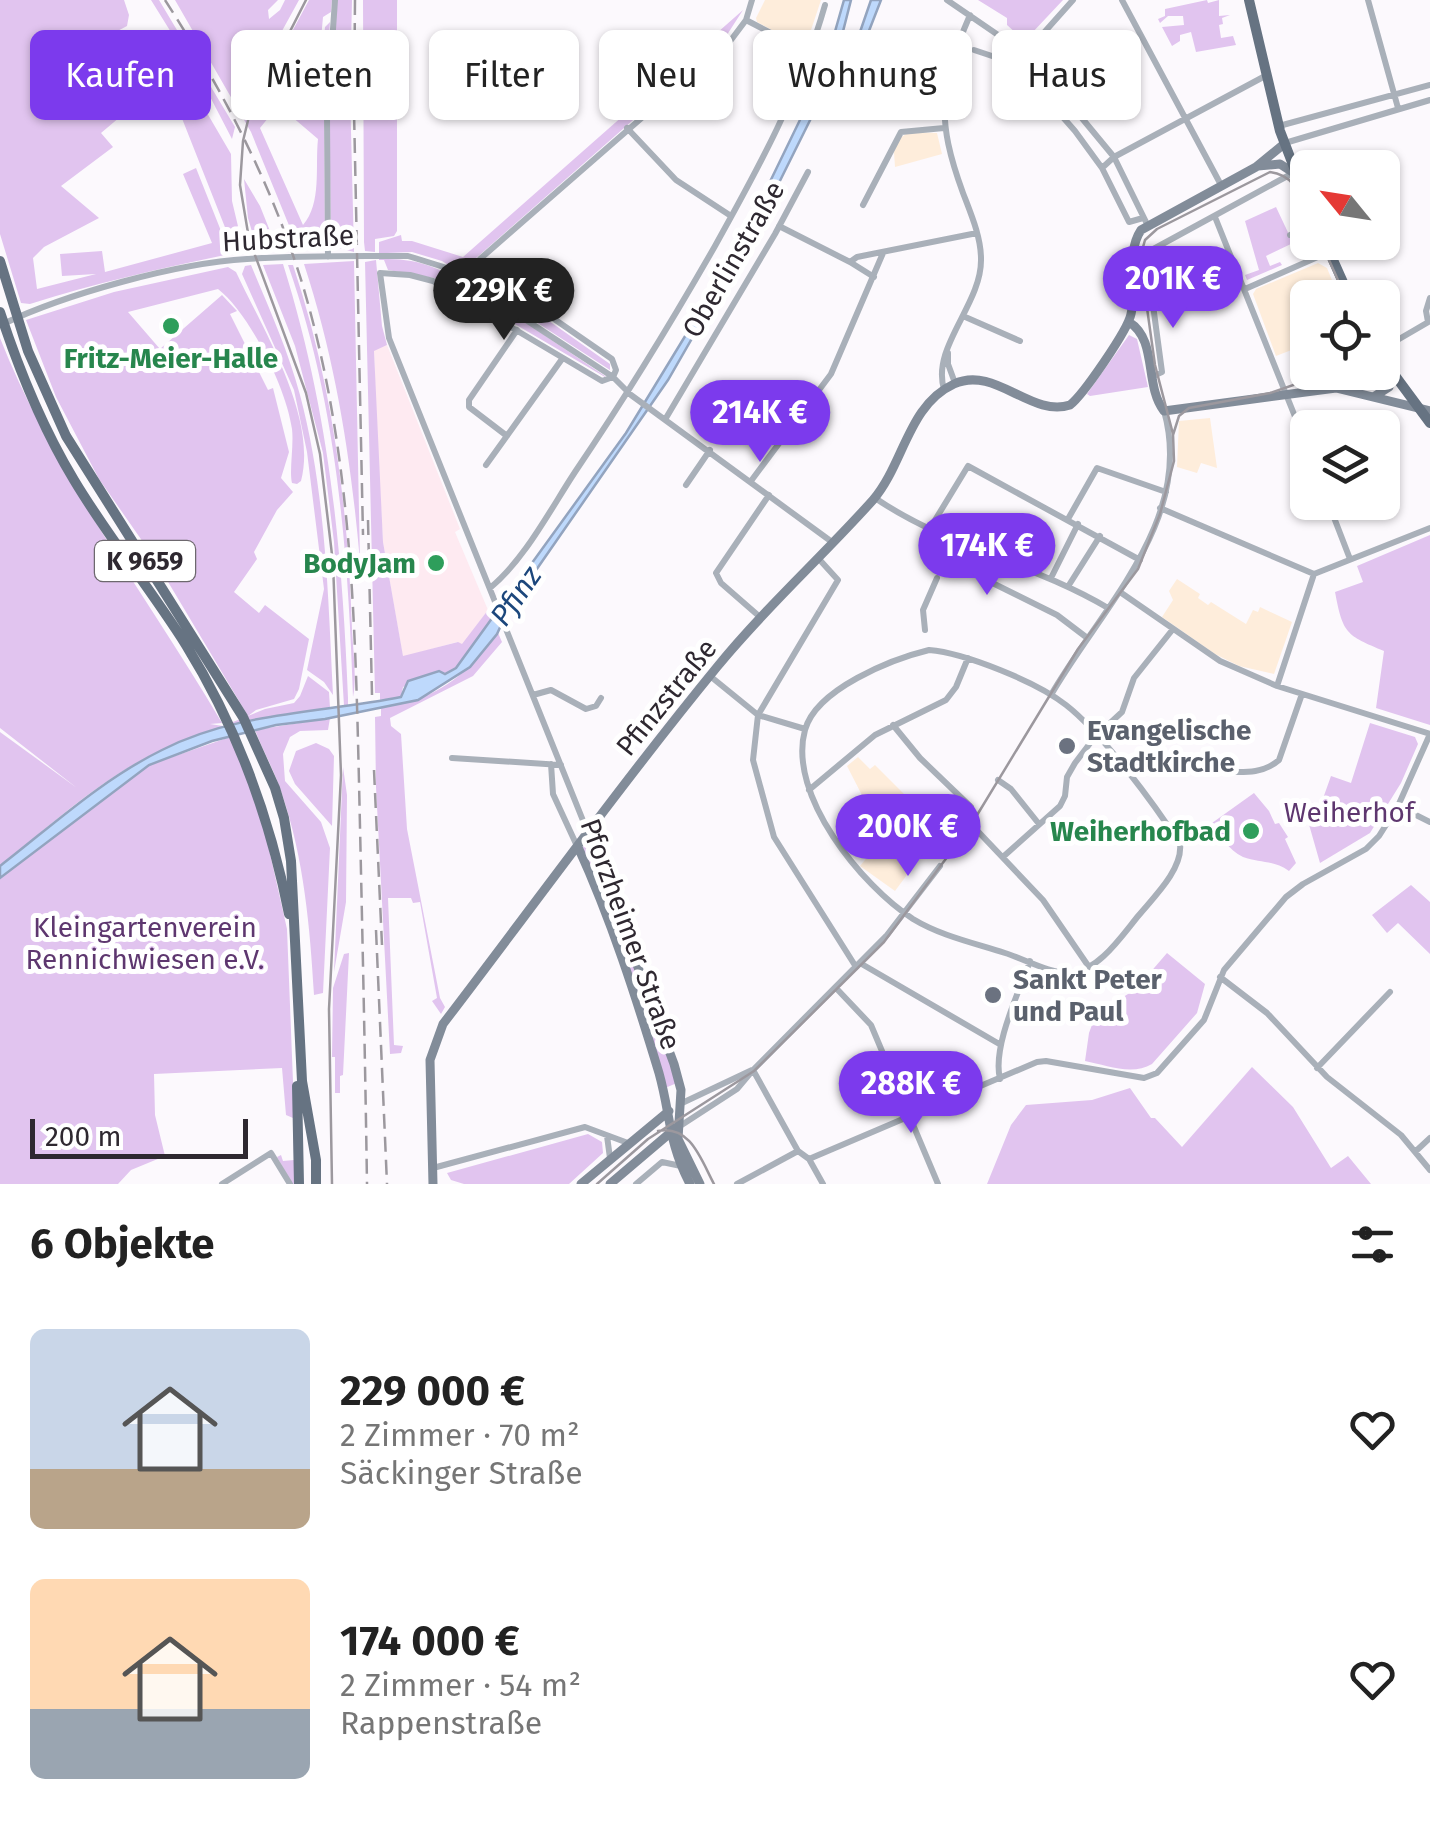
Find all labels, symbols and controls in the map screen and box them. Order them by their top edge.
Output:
chip: Kaufen [30,30,211,120]
chip: Mieten [231,30,409,120]
chip: Filter [429,30,579,120]
chip: Neu [599,30,733,120]
chip: Wohnung [753,30,972,120]
chip: Haus [992,30,1141,120]
north arrow [1290,150,1400,260]
map controls [1290,150,1400,520]
street label: Oberlinstraße [675,175,791,343]
street label: Hubstraße [221,219,355,258]
pin: 201K € [1092,246,1254,331]
pin: 229K € [423,258,585,343]
text: 201K € [1125,259,1221,297]
text: 229K € [455,271,553,309]
button: locate [1290,280,1400,390]
marker: Fritz-Meier-Halle [160,315,182,337]
place label: Fritz-Meier-Halle [64,342,278,375]
pin: 214K € [679,380,841,465]
text: 214K € [712,393,808,431]
button: layers [1290,410,1400,520]
pin: 174K € [906,513,1068,598]
text: 174K € [940,526,1034,564]
road number: K 9659 [95,541,195,581]
place label: BodyJam [303,547,416,580]
marker: BodyJam [425,552,447,574]
water label: Pfinz [483,558,550,633]
street label: Pfinzstraße [609,632,724,762]
place label: Evangelische Stadtkirche [1087,714,1251,779]
marker: Evangelische Stadtkirche [1056,735,1078,757]
pin: 200K € [827,794,989,879]
park label: Weiherhof [1284,796,1417,829]
text: 200K € [858,807,958,845]
street label: Pforzheimer Straße [573,814,688,1054]
place label: Weiherhofbad [1050,815,1231,848]
marker: Weiherhofbad [1240,820,1262,842]
park label: Kleingartenverein Rennichwiesen e.V. [26,911,264,976]
place label: Sankt Peter und Paul [1013,963,1163,1028]
marker: Sankt Peter und Paul [982,984,1004,1006]
pin: 288K € [830,1051,992,1136]
text: 288K € [861,1064,961,1102]
scale bar [30,1114,248,1158]
text: 200 m [45,1120,122,1153]
icon: filters [1345,1217,1400,1272]
text: 6 Objekte [30,1219,215,1269]
text: 229 000 € [340,1366,525,1416]
icon: home [110,1369,230,1489]
icon: heart [1345,1402,1400,1457]
text: 2 Zimmer · 70 m² [340,1416,580,1454]
text: Säckinger Straße [340,1454,583,1492]
text: 174 000 € [340,1616,520,1666]
icon: home [110,1619,230,1739]
icon: heart [1345,1652,1400,1707]
text: 2 Zimmer · 54 m² [340,1666,581,1704]
text: Rappenstraße [340,1704,542,1742]

